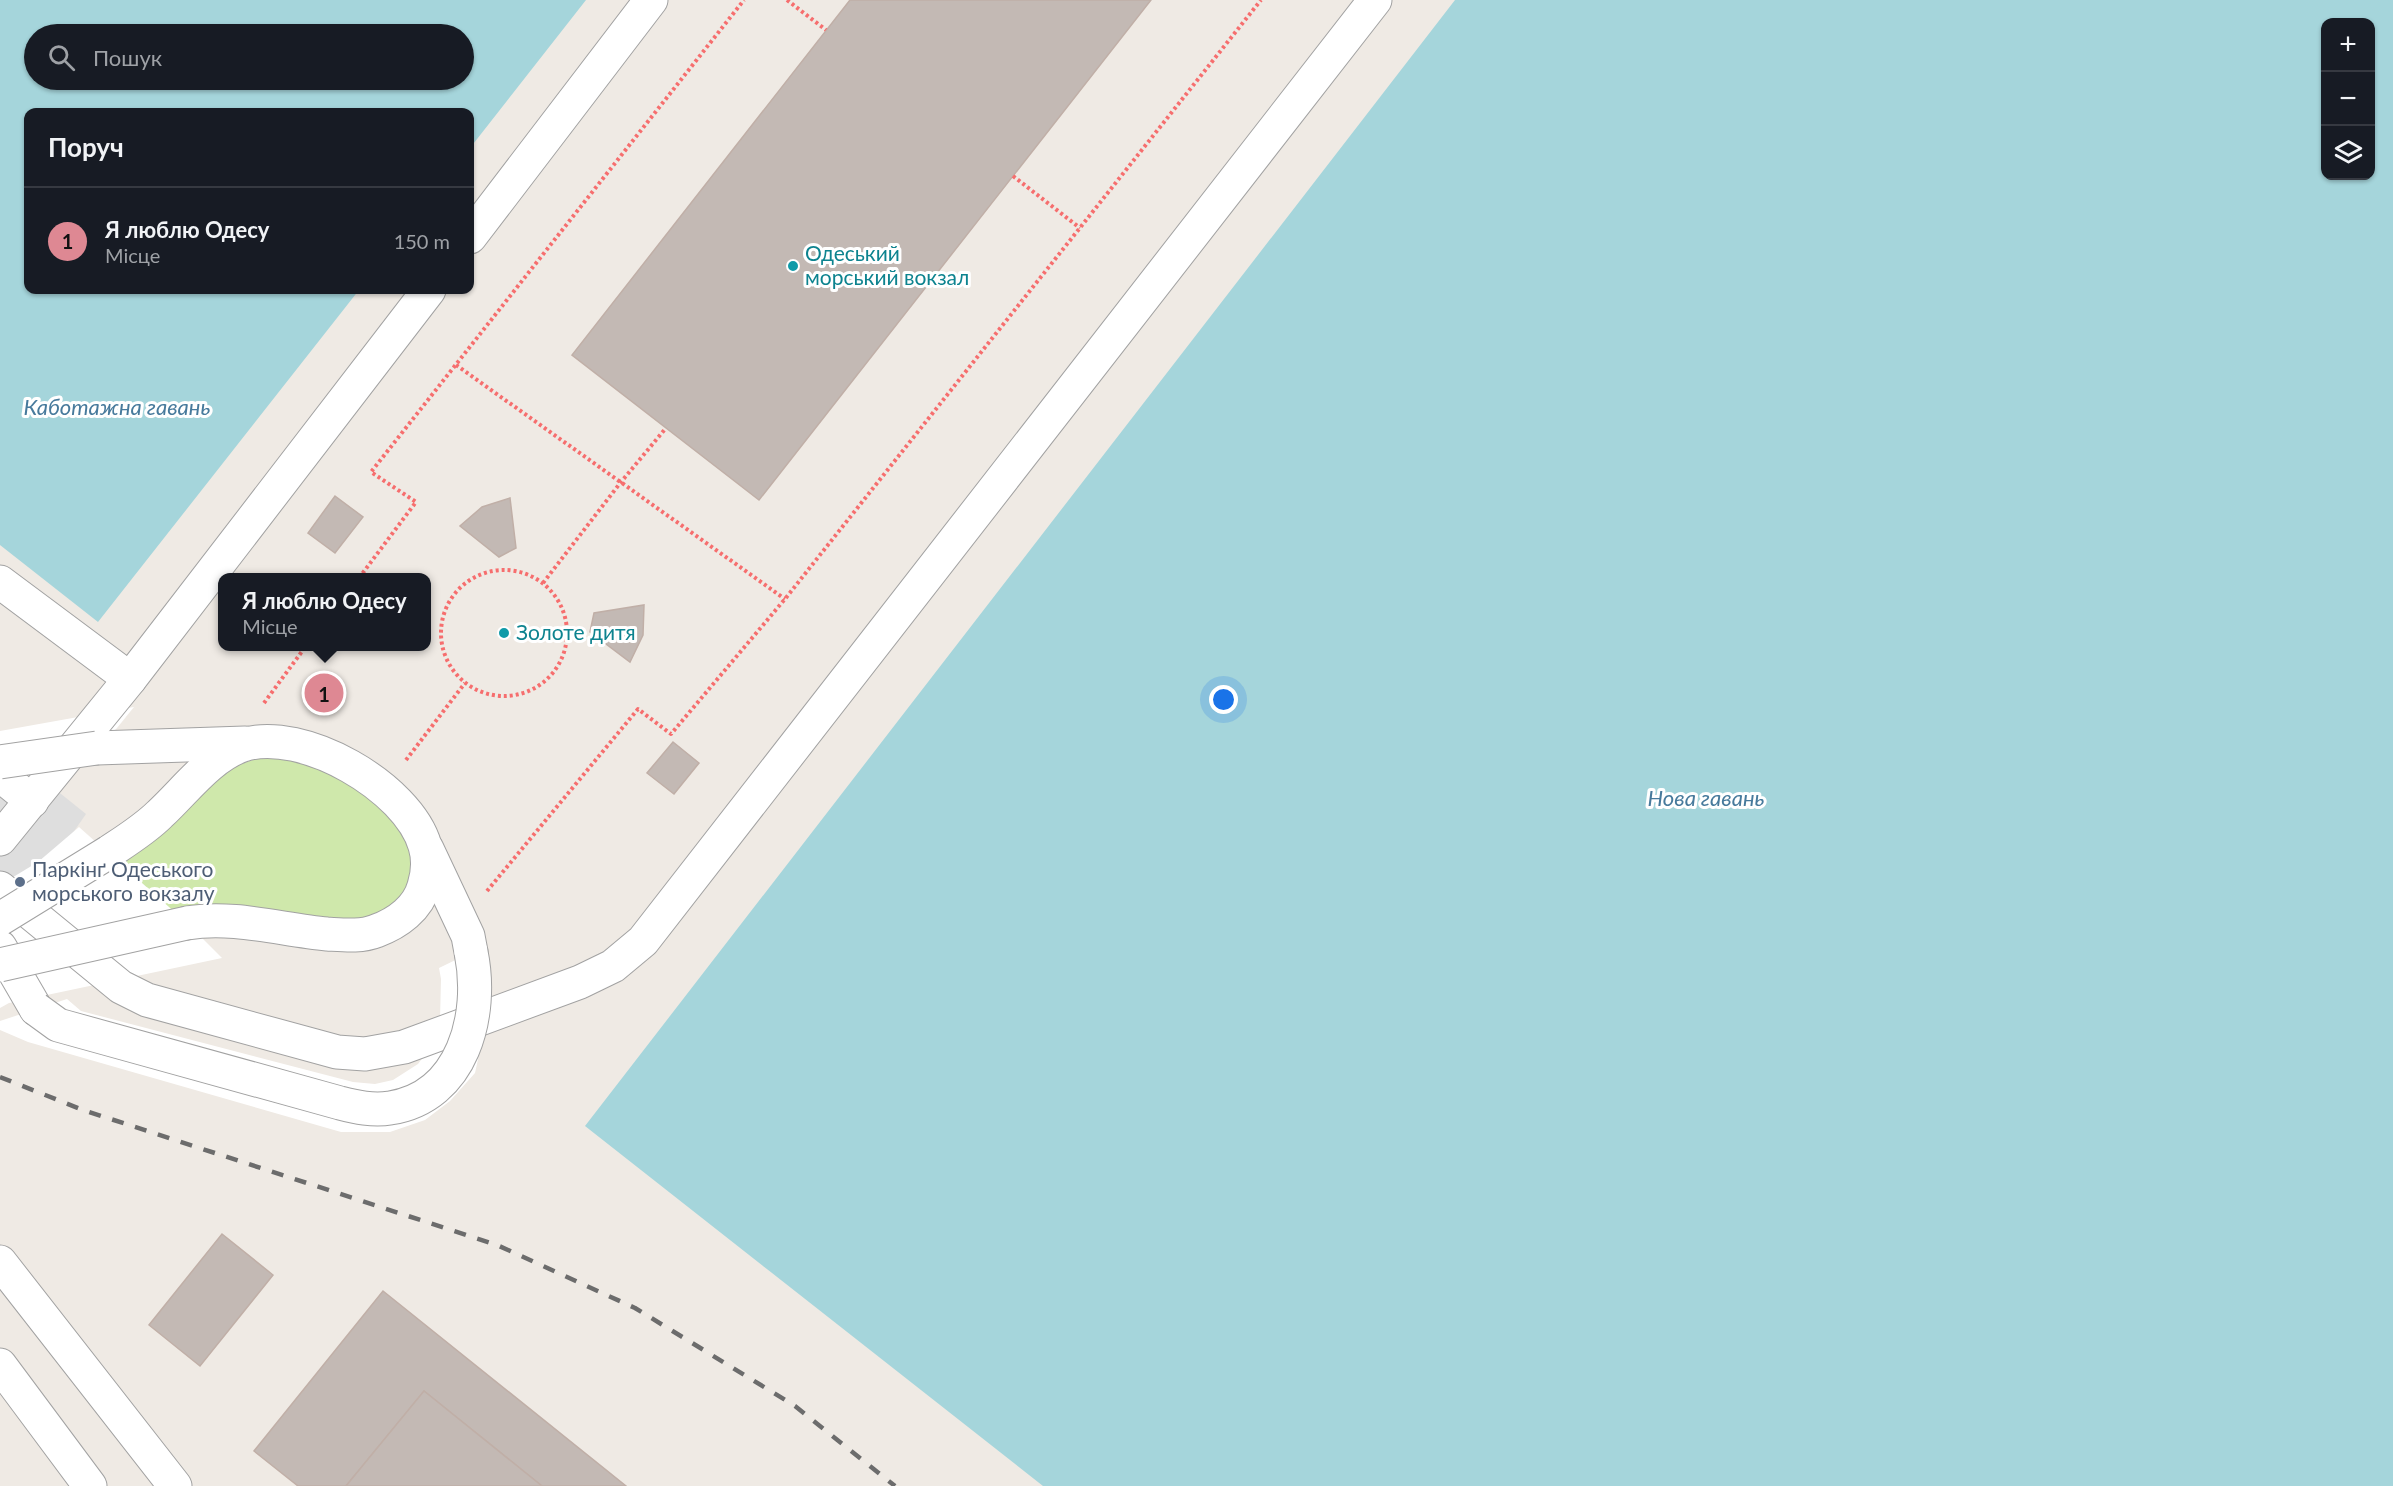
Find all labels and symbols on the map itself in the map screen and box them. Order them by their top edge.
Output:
place label: Одеський морський вокзал [805,240,969,289]
marker: Одеський морський вокзал [786,259,800,273]
water label: Каботажна гавань [24,393,210,420]
place label: Золоте дитя [516,619,636,644]
marker: Золоте дитя [497,626,511,640]
pin: 1 [304,670,344,716]
your location [1209,685,1238,714]
water label: Нова гавань [1647,784,1765,811]
place label: Паркінґ Одеського морського вокзалу [32,856,215,905]
marker: Паркінґ Одеського морського вокзалу [13,875,27,889]

